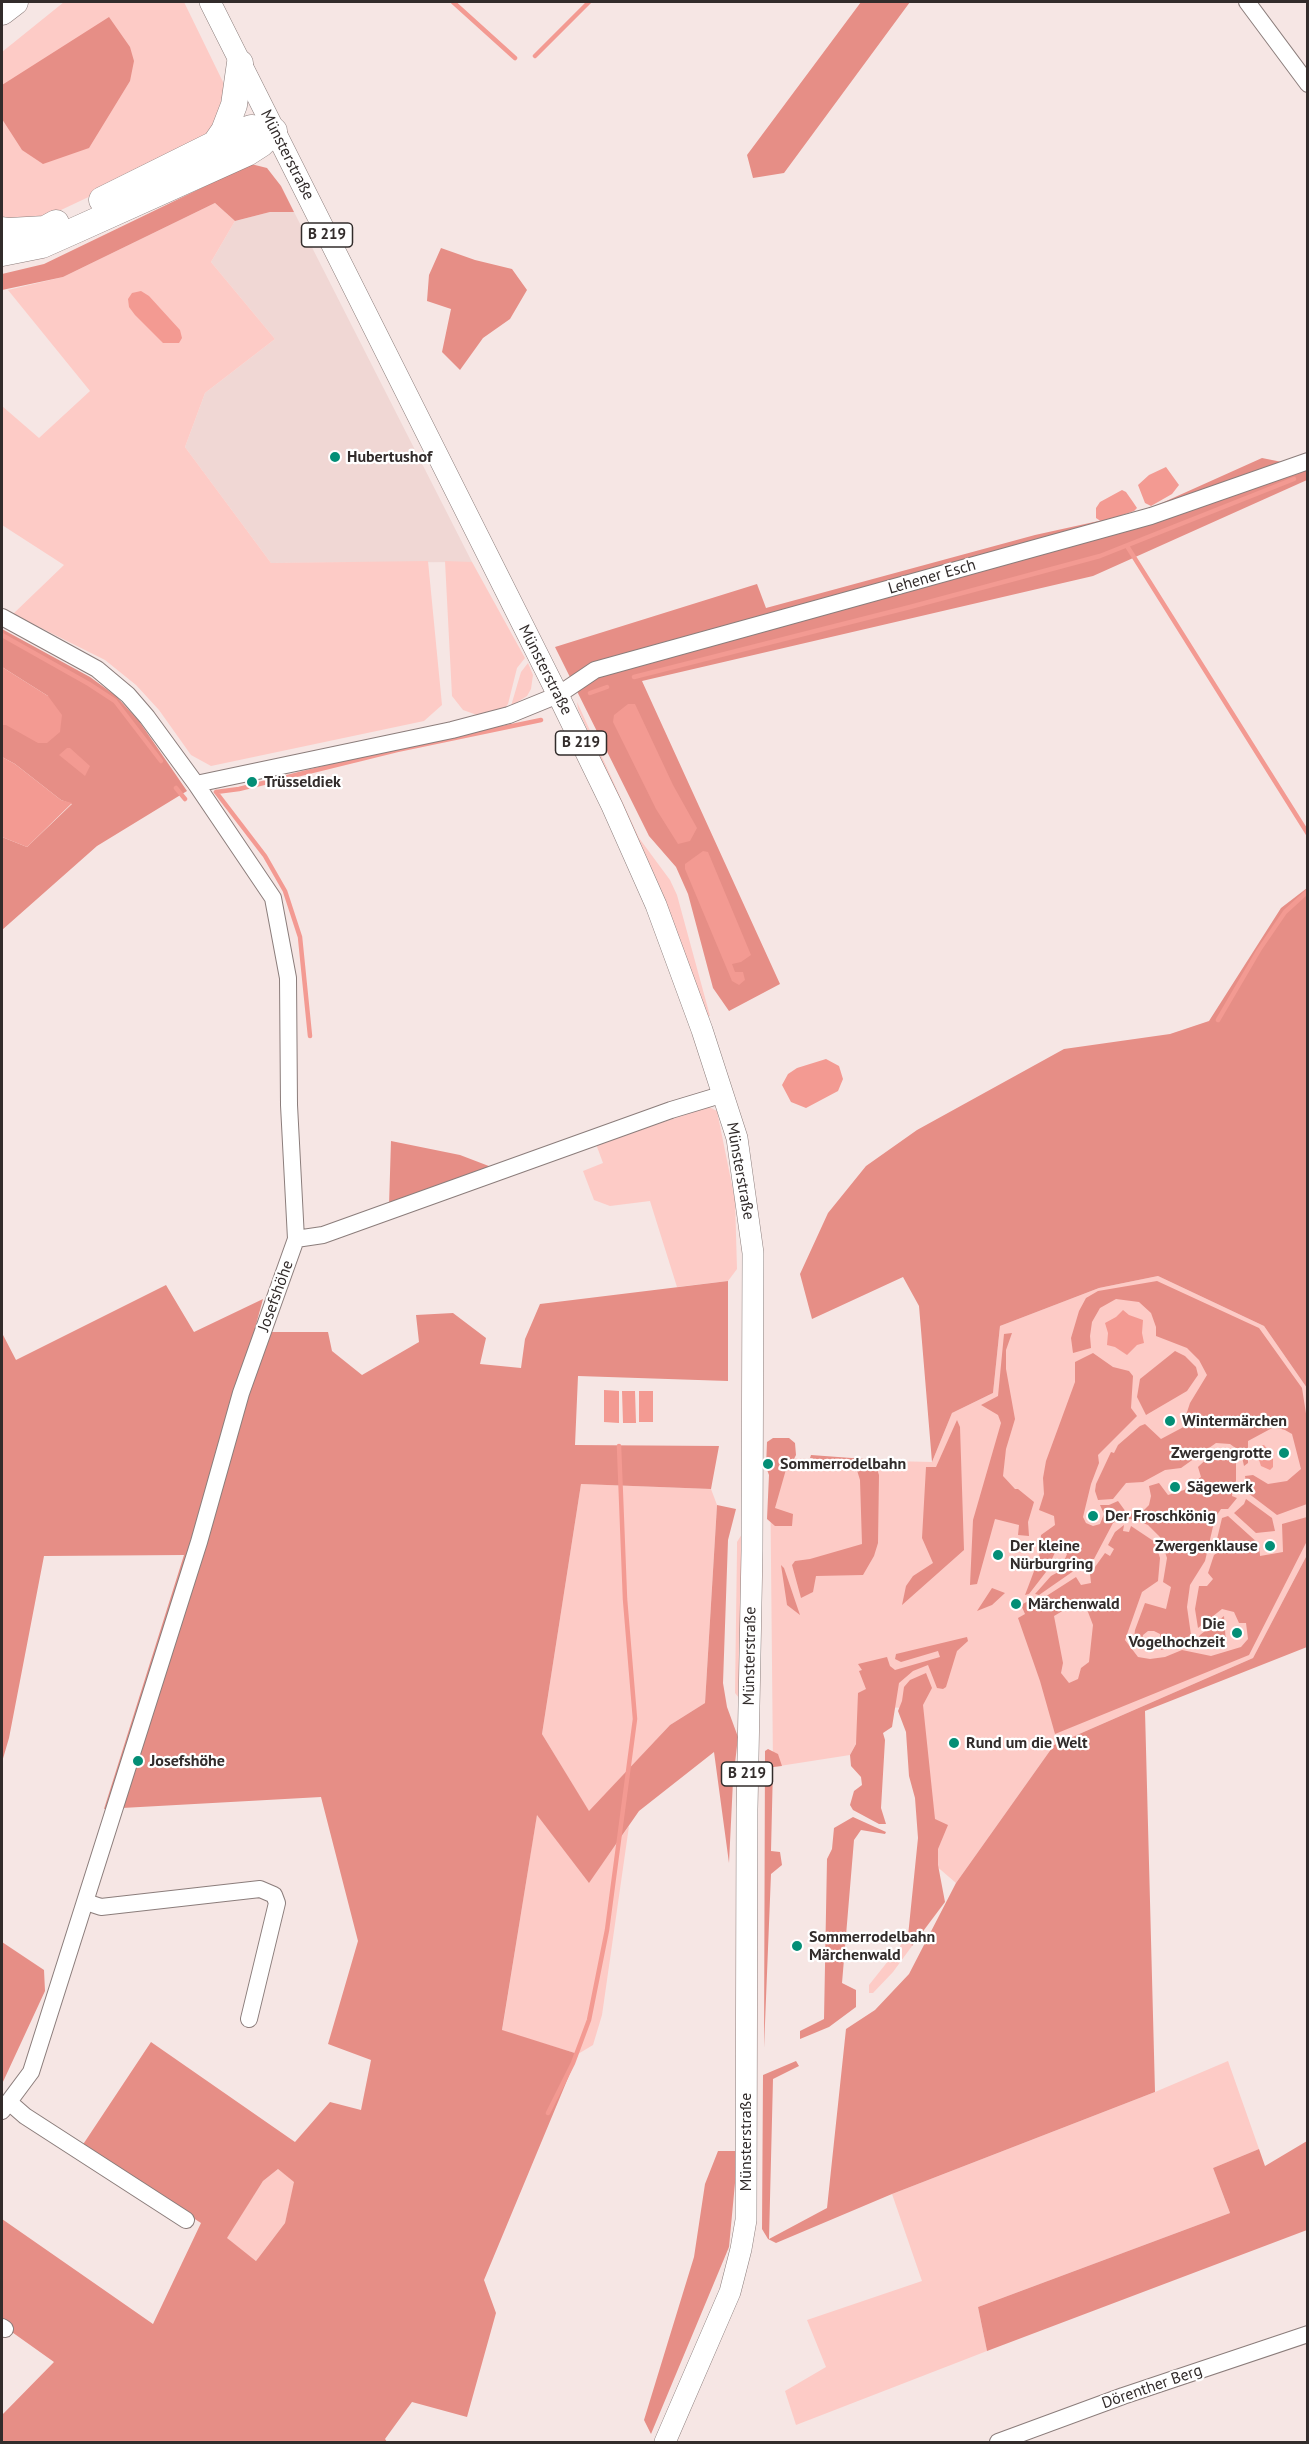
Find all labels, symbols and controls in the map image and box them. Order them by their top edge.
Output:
street label: Münsterstraße [256,107,318,203]
road number: B 219 [302,223,352,247]
place label: Hubertushof [347,447,432,467]
marker: Hubertushof [328,450,342,464]
street label: Lehener Esch [886,555,978,599]
street label: Münsterstraße [514,622,576,718]
road number: B 219 [556,731,606,755]
place label: Trüsseldiek [264,772,341,792]
marker: Trüsseldiek [245,775,259,789]
street label: Münsterstraße [722,1121,758,1221]
street label: Josefshöhe [254,1258,298,1334]
place label: Wintermärchen [1182,1411,1287,1431]
marker: Wintermärchen [1163,1414,1177,1428]
place label: Zwergengrotte [1171,1443,1272,1463]
marker: Zwergengrotte [1277,1446,1291,1460]
place label: Sommerrodelbahn [780,1454,906,1474]
marker: Sommerrodelbahn [761,1457,775,1471]
place label: Sägewerk [1187,1477,1253,1497]
marker: Sägewerk [1168,1480,1182,1494]
place label: Der Froschkönig [1105,1506,1216,1526]
marker: Der Froschkönig [1086,1509,1100,1523]
place label: Der kleine Nürburgring [1010,1536,1093,1574]
place label: Zwergenklause [1155,1536,1258,1556]
marker: Zwergenklause [1263,1539,1277,1553]
marker: Der kleine Nürburgring [991,1548,1005,1562]
place label: Märchenwald [1028,1594,1120,1614]
marker: Märchenwald [1009,1597,1023,1611]
street label: Münsterstraße [740,1606,760,1706]
place label: Die Vogelhochzeit [1128,1614,1225,1652]
marker: Die Vogelhochzeit [1230,1626,1244,1640]
place label: Rund um die Welt [966,1733,1088,1753]
marker: Rund um die Welt [947,1736,961,1750]
place label: Josefshöhe [150,1751,225,1771]
marker: Josefshöhe [131,1754,145,1768]
road number: B 219 [722,1762,772,1786]
place label: Sommerrodelbahn Märchenwald [809,1927,935,1965]
marker: Sommerrodelbahn Märchenwald [790,1939,804,1953]
street label: Münsterstraße [736,2093,756,2191]
street label: Dörenther Berg [1099,2361,1205,2413]

